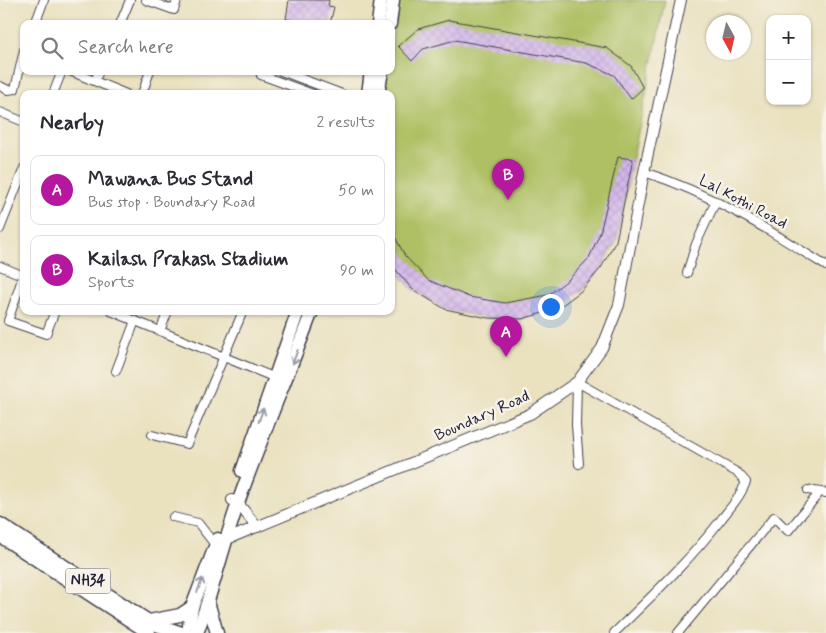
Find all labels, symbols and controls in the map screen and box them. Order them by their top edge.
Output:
north arrow [706,15,751,60]
map controls [766,15,811,105]
button: + [766,15,811,60]
search box [20,20,395,75]
icon: search [38,34,66,62]
text: Search here [78,35,174,60]
button: − [766,60,811,105]
text: Nearby [40,109,104,137]
text: 2 results [317,112,375,133]
pin: B [492,159,524,200]
text: Mawana Bus Stand [88,167,253,192]
street label: Lal Kothi Road [695,170,791,234]
text: A [52,180,62,201]
text: 50 m [338,180,374,201]
text: Bus stop · Boundary Road [88,192,255,213]
text: Kailash Prakash Stadium [88,247,288,272]
text: B [52,260,62,281]
text: 90 m [340,260,374,281]
text: Sports [88,272,134,293]
your location [538,294,564,320]
pin: A [490,316,522,357]
one-way arrow [290,349,299,364]
street label: Boundary Road [431,386,533,446]
one-way arrow [257,408,266,424]
road number: NH34 [66,568,110,594]
one-way arrow [196,578,206,593]

